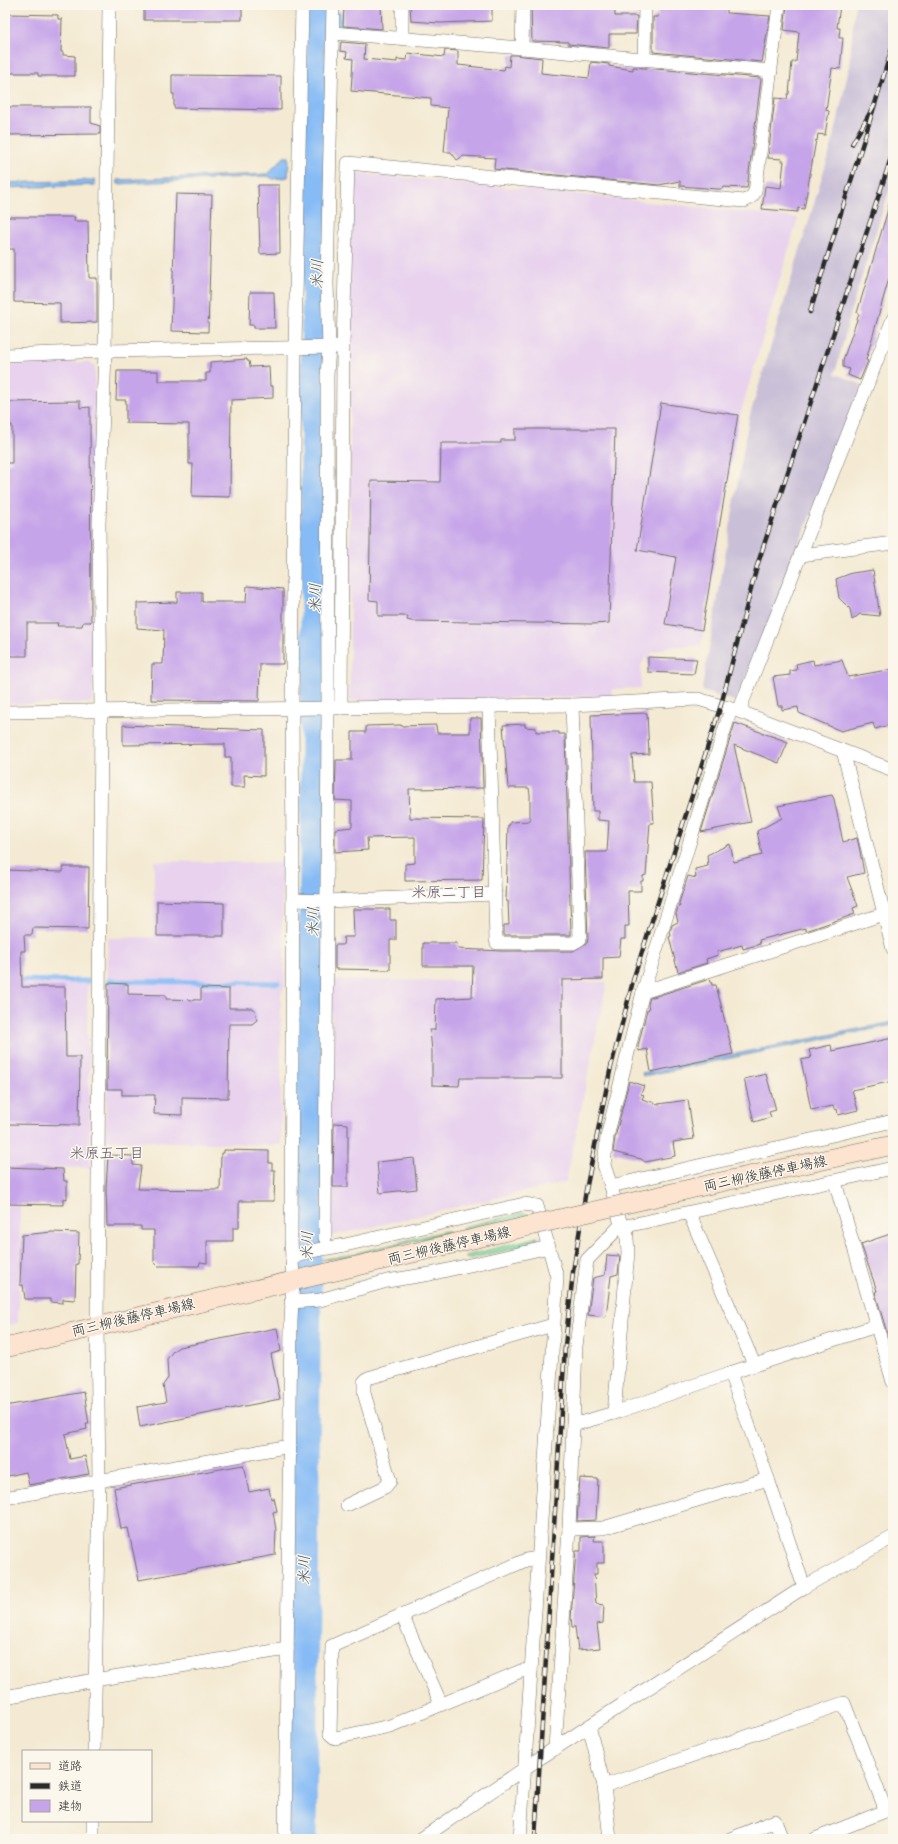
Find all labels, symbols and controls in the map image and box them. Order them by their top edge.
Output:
water label: 米川 [308,259,327,289]
water label: 米川 [306,583,325,613]
district label: 米原二丁目 [411,883,487,902]
water label: 米川 [304,907,323,937]
district label: 米原五丁目 [69,1144,145,1163]
street label: 両三柳後藤停車場線 [702,1152,828,1195]
street label: 両三柳後藤停車場線 [386,1223,512,1268]
water label: 米川 [298,1231,317,1261]
street label: 両三柳後藤停車場線 [70,1295,196,1340]
water label: 米川 [295,1555,314,1585]
legend [22,1750,152,1822]
text: 道路 [58,1759,82,1774]
text: 鉄道 [58,1779,82,1794]
text: 建物 [58,1799,82,1814]

